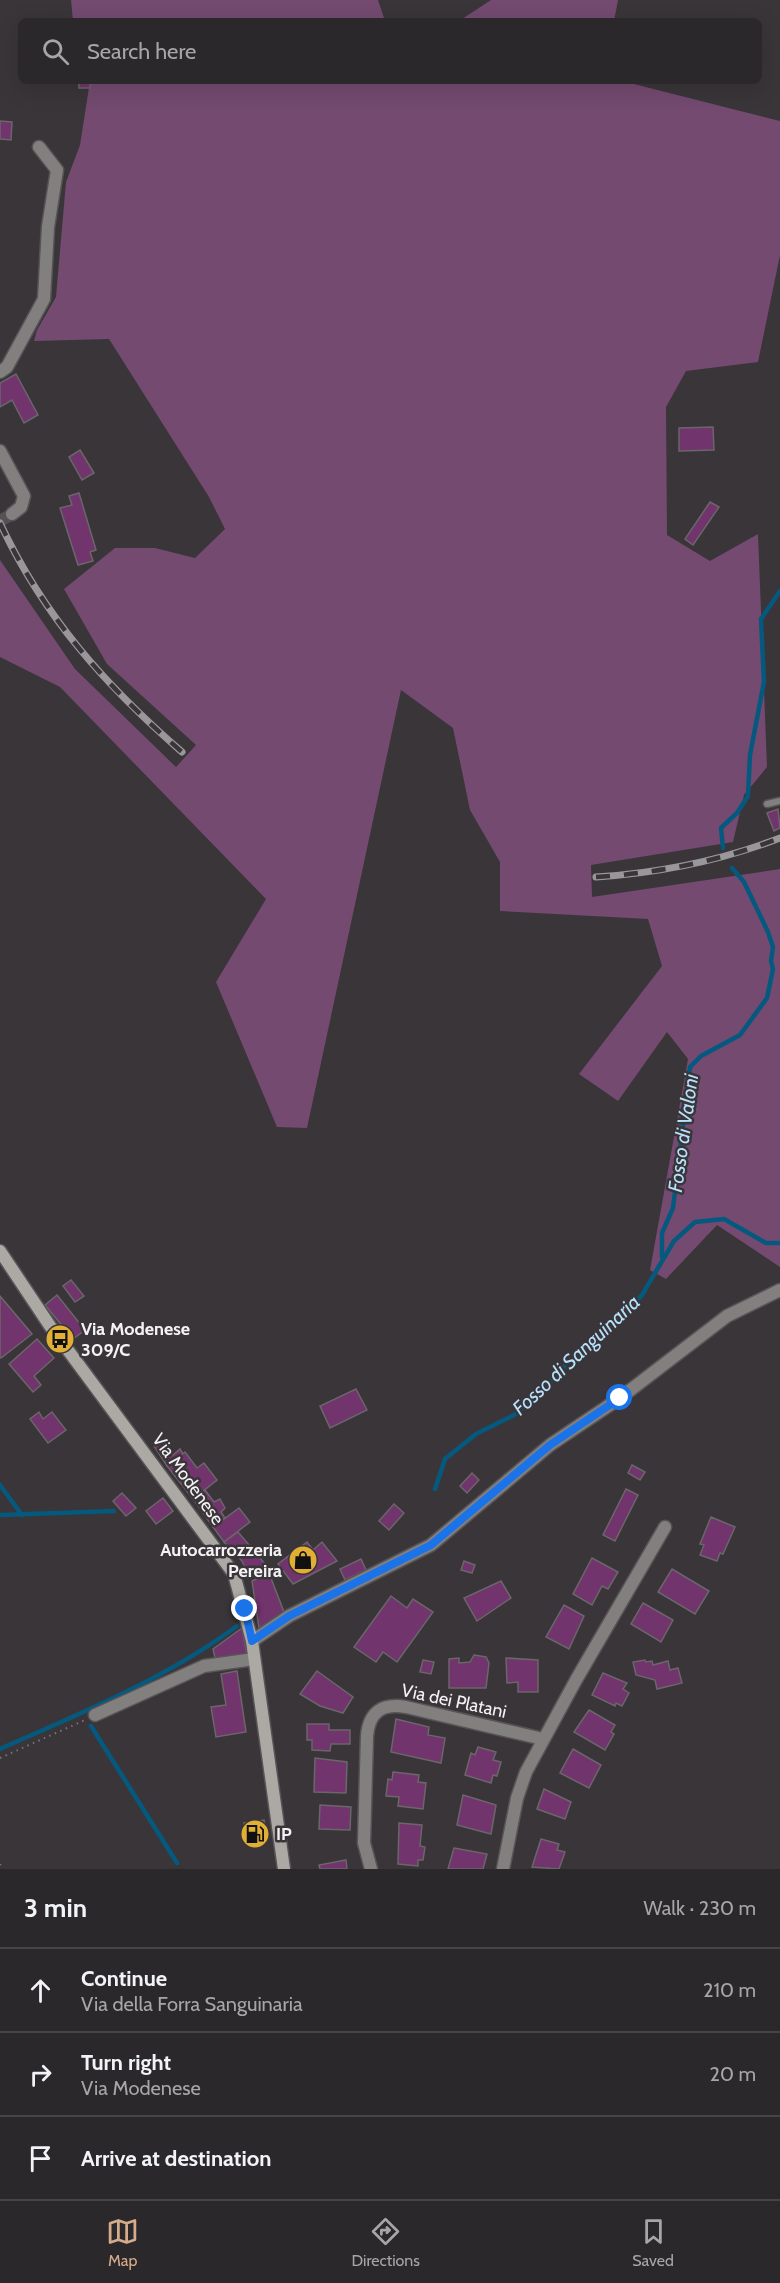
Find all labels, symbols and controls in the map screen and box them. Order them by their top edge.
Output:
search box [18,18,762,84]
icon: search [39,35,72,68]
text: Search here [87,38,196,65]
water label: Fosso di Valoni [663,1072,703,1194]
water label: Fosso di Sanguinaria [507,1290,645,1420]
place label: Via Modenese 309/C [81,1318,190,1361]
bus stop icon: Via Modenese 309/C [44,1323,76,1355]
route start [606,1384,632,1410]
street label: Via Modenese [147,1429,229,1529]
place label: Autocarrozzeria Pereira [160,1539,282,1582]
shop icon: Autocarrozzeria Pereira [287,1544,319,1576]
route end [231,1595,257,1621]
street label: Via dei Platani [399,1679,509,1723]
fuel station icon: IP [239,1818,271,1850]
place label: IP [276,1823,292,1845]
text: 3 min [24,1892,87,1924]
text: Walk · 230 m [644,1896,756,1920]
text: Continue [81,1965,167,1992]
icon: ahead [24,1974,57,2007]
text: 210 m [703,1978,756,2002]
text: Via della Forra Sanguinaria [81,1992,303,2016]
text: Turn right [81,2049,171,2076]
icon: right [24,2058,57,2091]
text: 20 m [710,2062,756,2086]
text: Via Modenese [81,2076,201,2100]
icon: arrive [24,2142,57,2175]
text: Arrive at destination [81,2145,271,2172]
tab: Map [106,2215,139,2270]
tab: Directions [352,2215,420,2270]
tab: Saved [632,2215,674,2270]

